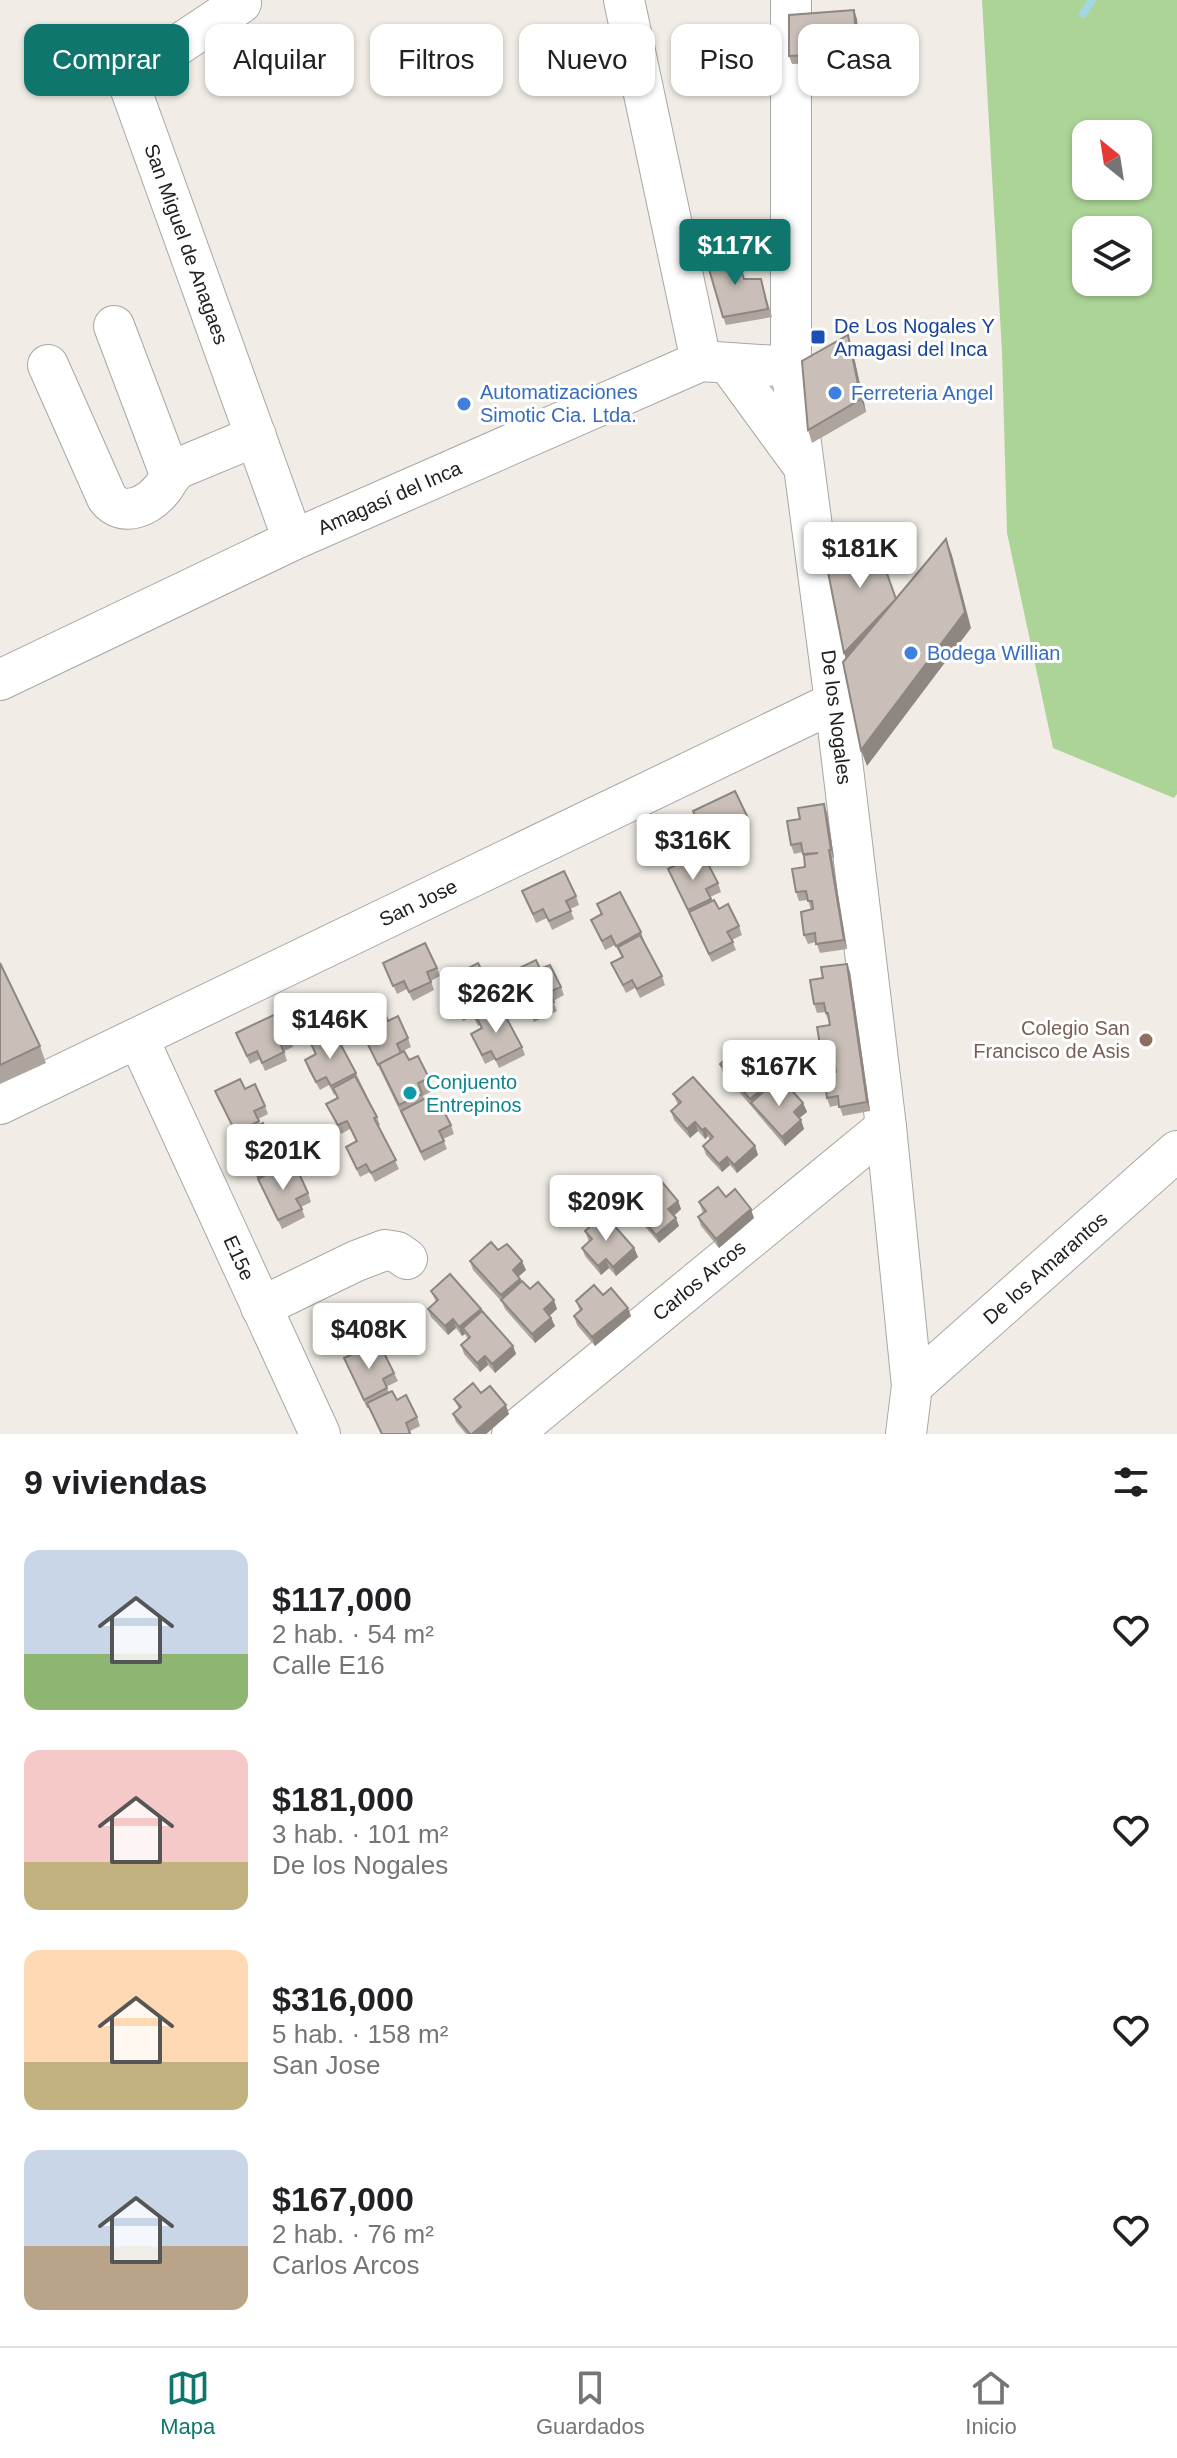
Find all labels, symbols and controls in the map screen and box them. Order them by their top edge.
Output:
chip: Comprar [24,24,189,96]
chip: Alquilar [205,24,354,96]
chip: Filtros [370,24,503,96]
chip: Nuevo [519,24,655,96]
chip: Piso [671,24,782,96]
chip: Casa [798,24,919,96]
north arrow [1072,120,1152,200]
map controls [1072,120,1152,296]
street label: San Miguel de Anagaes [140,141,233,347]
button: layers [1072,216,1152,296]
pin: $117K [679,219,791,287]
text: $117K [697,230,773,260]
place label: De Los Nogales Y Amagasi del Inca [834,315,995,360]
marker: De Los Nogales Y Amagasi del Inca [809,328,827,346]
place label: Automatizaciones Simotic Cia. Ltda. [480,381,638,426]
place label: Ferreteria Angel [851,382,993,404]
marker: Ferreteria Angel [826,384,844,402]
marker: Automatizaciones Simotic Cia. Ltda. [455,395,473,413]
street label: Amagasí del Inca [314,456,465,539]
pin: $181K [804,522,916,590]
text: $181K [822,533,898,563]
place label: Bodega Willian [927,642,1060,664]
marker: Bodega Willian [902,644,920,662]
street label: De los Nogales [817,648,856,786]
pin: $316K [637,814,749,882]
text: $316K [655,825,731,855]
street label: San Jose [376,875,460,931]
pin: $262K [440,967,552,1035]
text: $262K [458,978,534,1008]
pin: $146K [274,993,386,1061]
text: $146K [292,1004,368,1034]
place label: Colegio San Francisco de Asis [973,1017,1130,1062]
marker: Colegio San Francisco de Asis [1137,1031,1155,1049]
pin: $167K [723,1040,835,1108]
text: $167K [741,1051,817,1081]
place label: Conjuento Entrepinos [426,1071,522,1116]
marker: Conjuento Entrepinos [401,1084,419,1102]
pin: $201K [227,1124,339,1192]
text: $201K [245,1135,321,1165]
pin: $209K [550,1175,662,1243]
text: $209K [568,1186,644,1216]
street label: De los Amarantos [979,1207,1112,1329]
street label: E15e [219,1232,259,1284]
street label: Carlos Arcos [648,1236,750,1325]
pin: $408K [313,1303,425,1371]
text: $408K [331,1314,407,1344]
icon: filters [1109,1460,1153,1504]
text: 9 viviendas [24,1463,207,1501]
text: $117,000 [272,1580,412,1618]
icon: home [88,1582,184,1678]
icon: heart [1109,1608,1153,1652]
text: 2 hab. · 54 m² [272,1619,434,1649]
text: Calle E16 [272,1650,385,1680]
text: $181,000 [272,1780,414,1818]
icon: home [88,1782,184,1878]
icon: heart [1109,1808,1153,1852]
text: 3 hab. · 101 m² [272,1819,448,1849]
text: De los Nogales [272,1850,448,1880]
text: $316,000 [272,1980,414,2018]
icon: home [88,1982,184,2078]
icon: heart [1109,2008,1153,2052]
text: 5 hab. · 158 m² [272,2019,448,2049]
text: San Jose [272,2050,380,2080]
text: $167,000 [272,2180,414,2218]
icon: home [88,2182,184,2278]
icon: heart [1109,2208,1153,2252]
text: 2 hab. · 76 m² [272,2219,434,2249]
text: Carlos Arcos [272,2250,419,2280]
tab: Mapa [160,2366,215,2440]
tab: Guardados [536,2366,645,2440]
tab: Inicio [965,2366,1017,2440]

